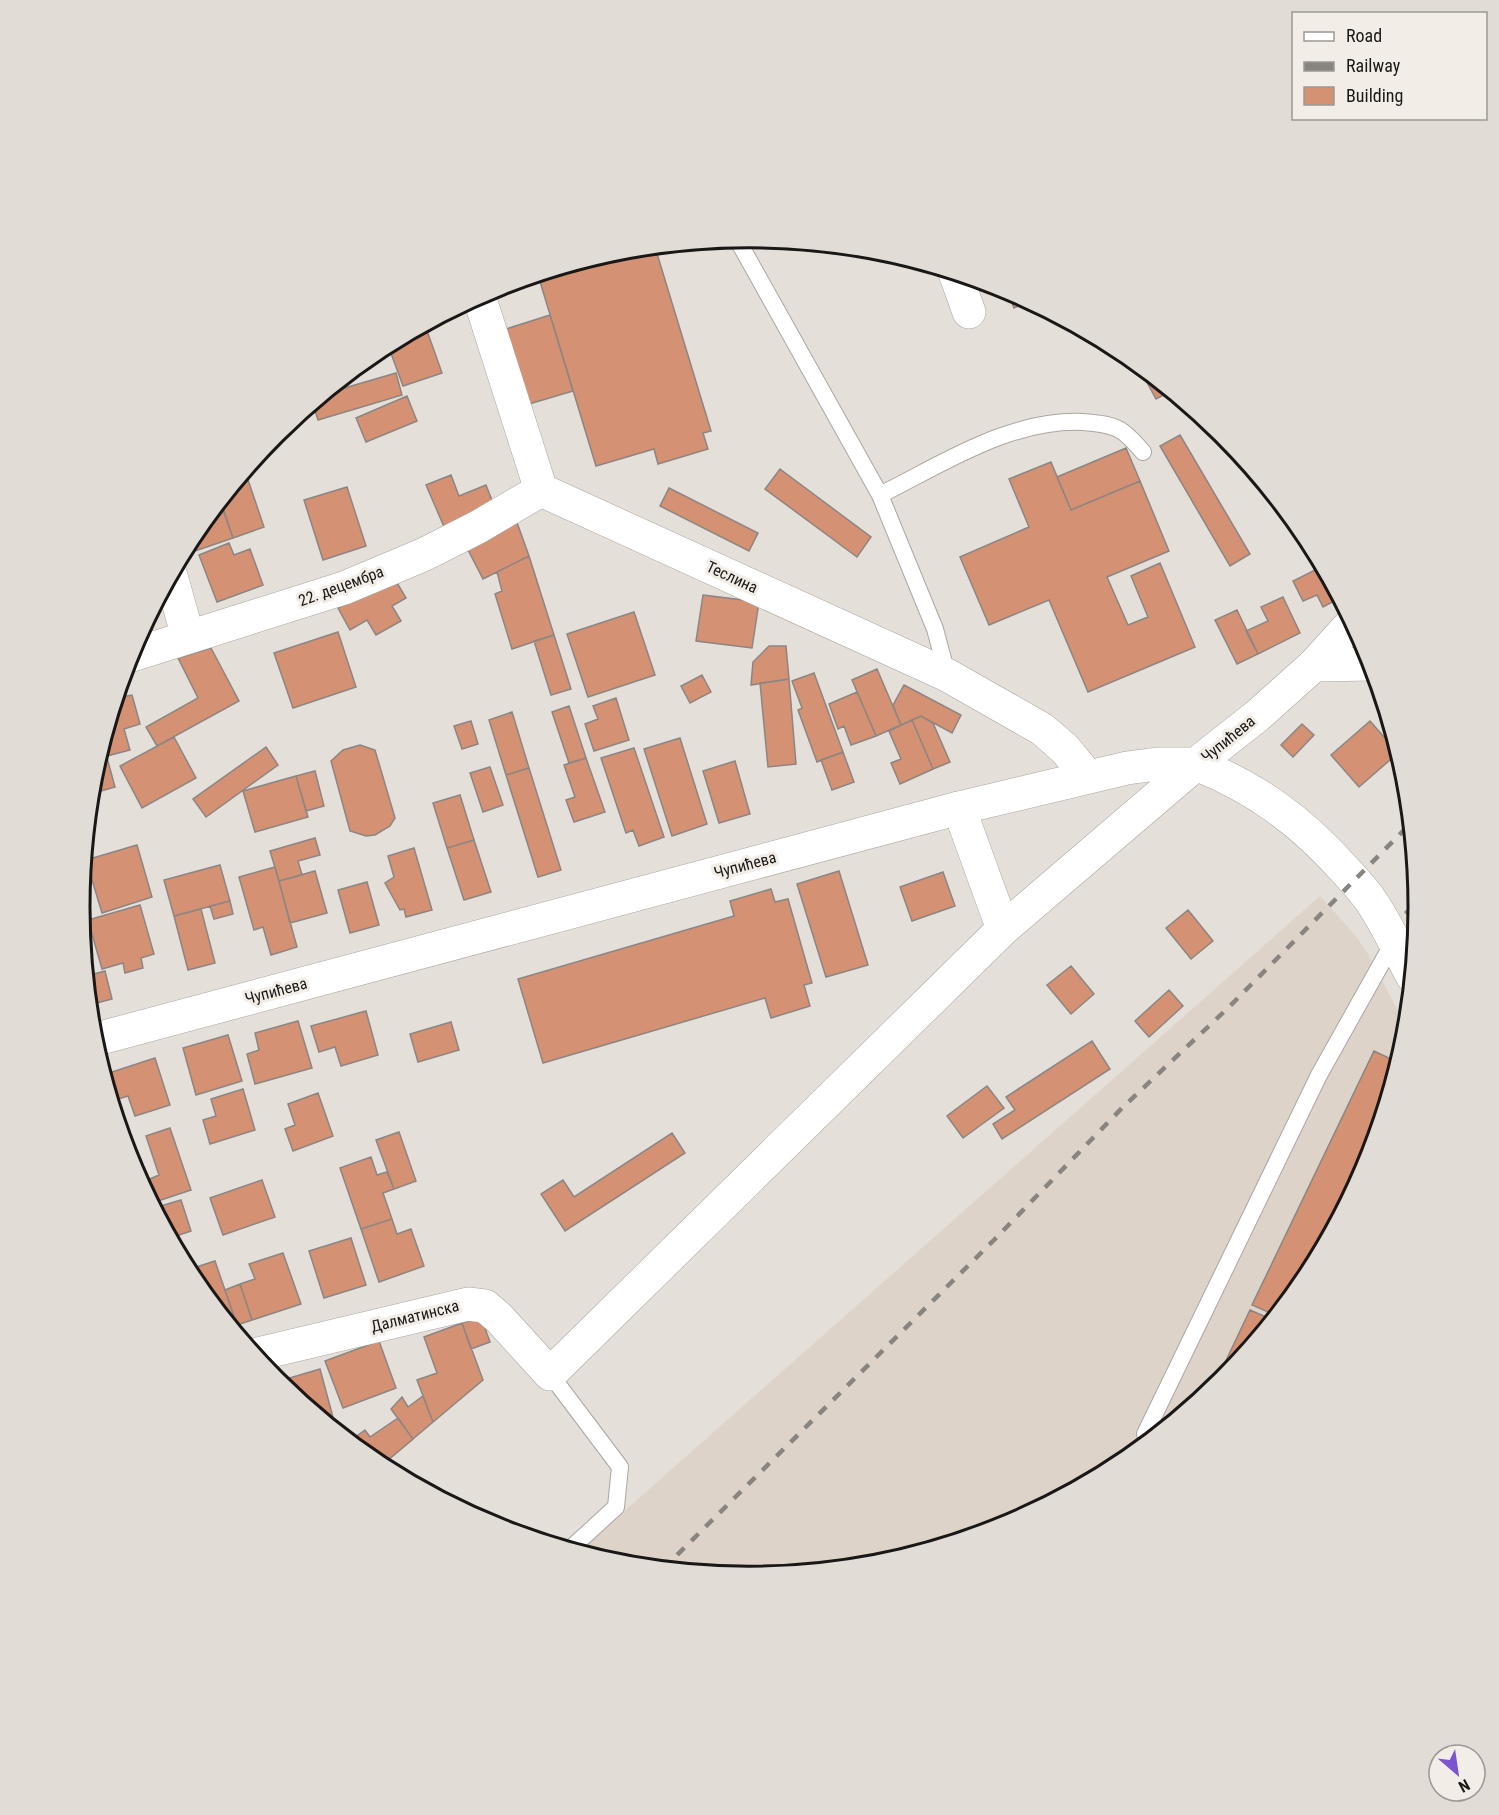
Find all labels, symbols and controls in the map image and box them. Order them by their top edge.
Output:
legend [1292,12,1487,120]
text: Road [1346,25,1382,46]
text: Railway [1346,55,1401,76]
text: Building [1346,85,1403,106]
street label: Теслина [703,557,761,597]
street label: 22. децембра [296,562,386,610]
street label: Чупићева [1197,712,1259,766]
street label: Чупићева [712,848,778,882]
street label: Чупићева [243,974,309,1008]
street label: Далматинска [369,1296,461,1336]
north arrow [1427,1743,1487,1803]
text: N [1455,1775,1473,1796]

